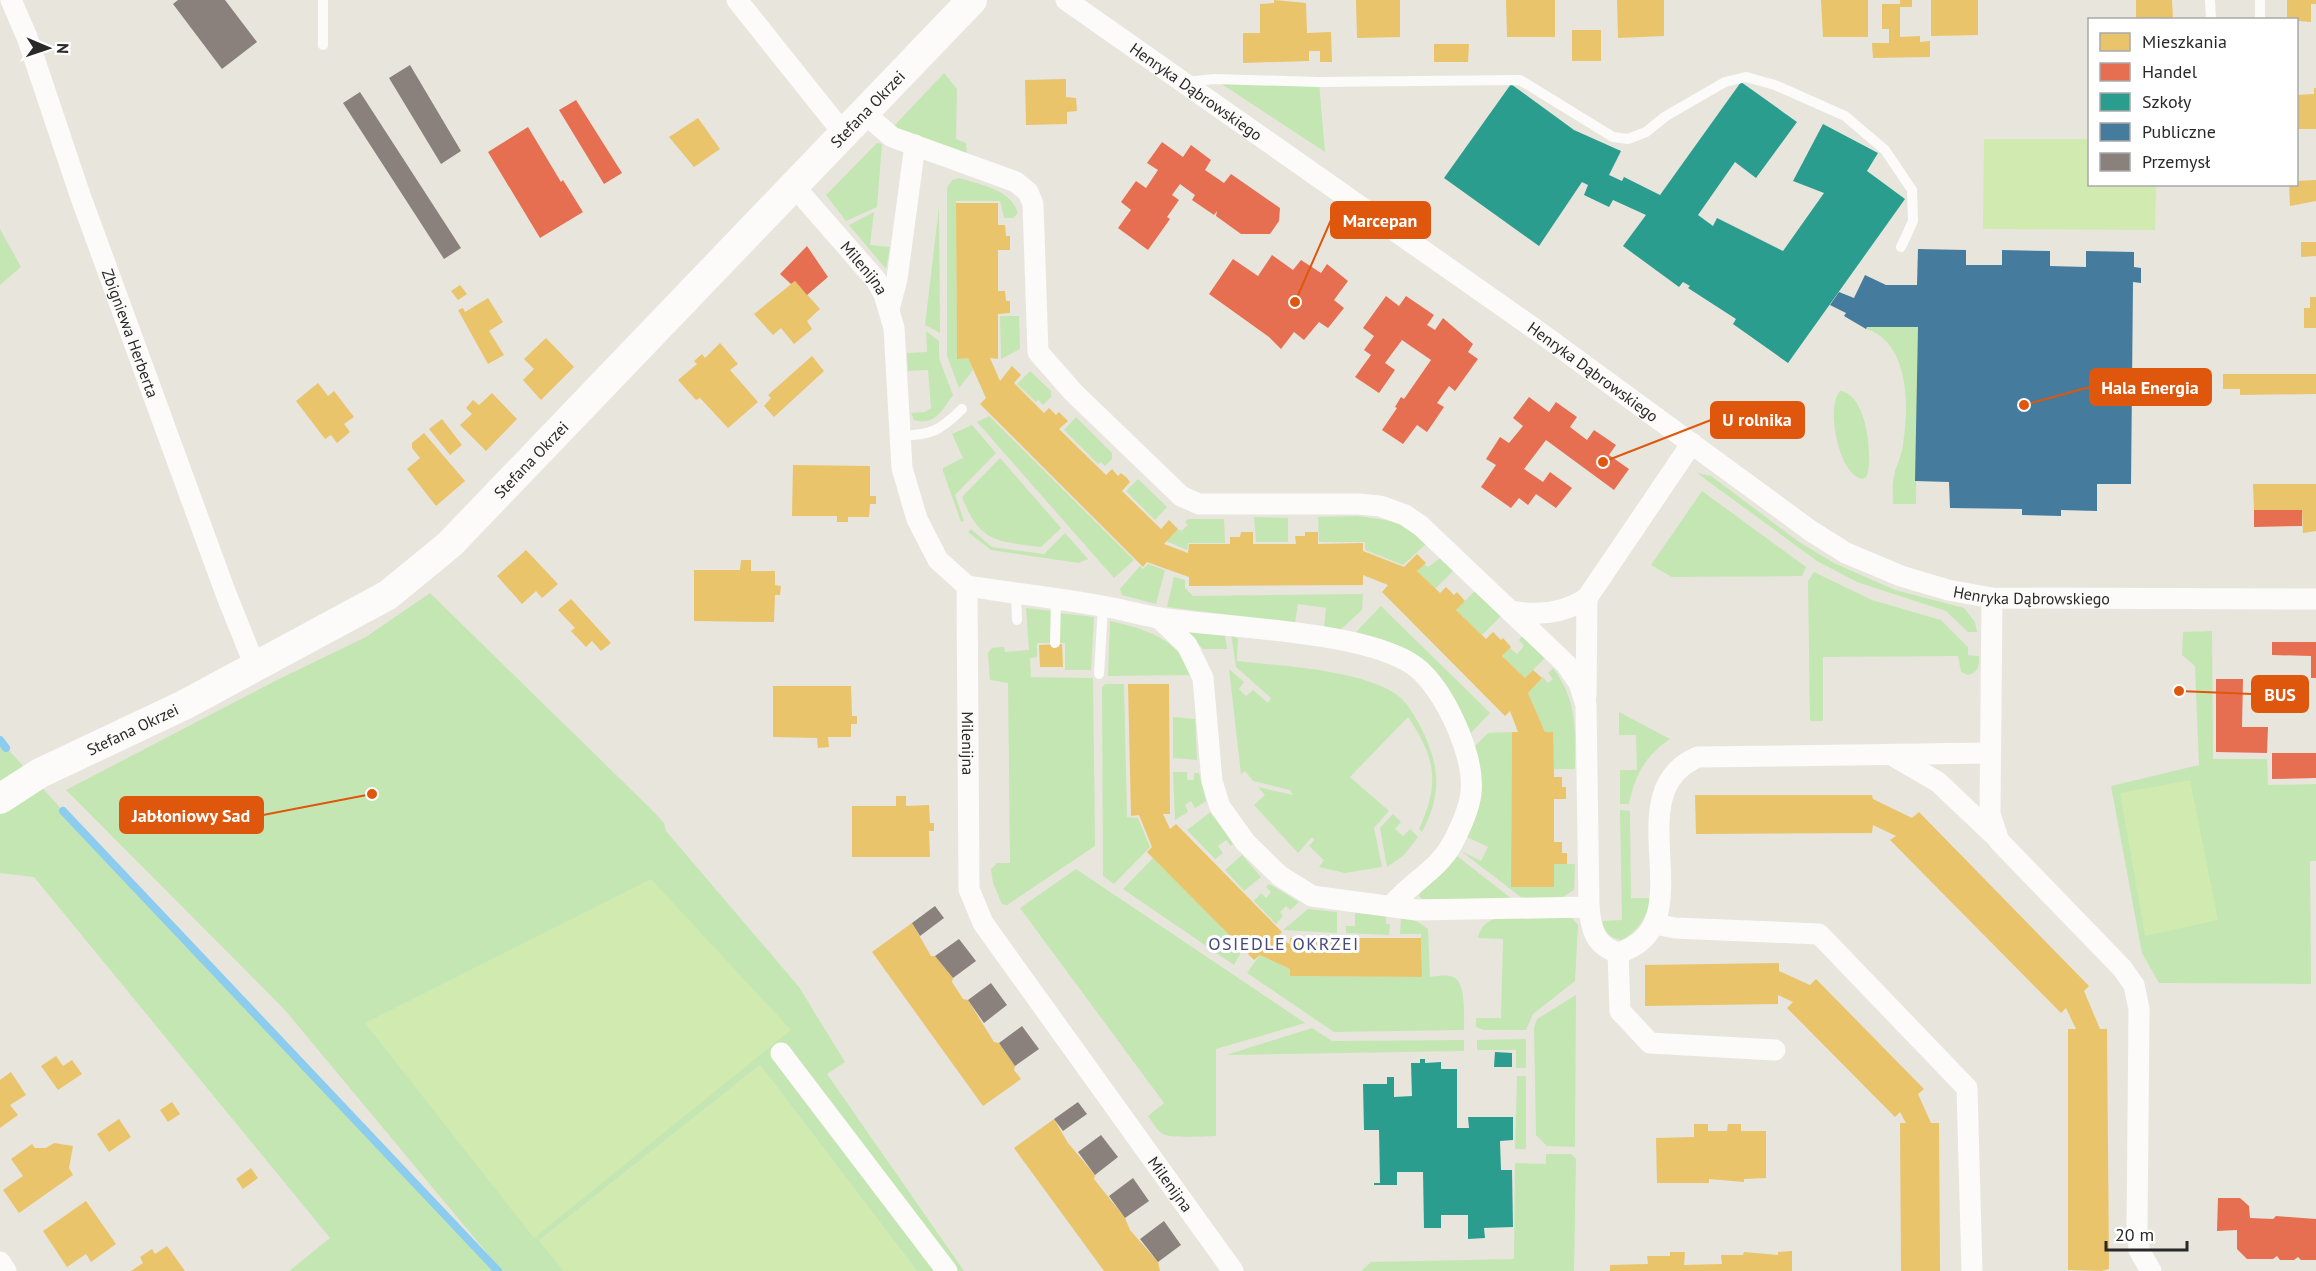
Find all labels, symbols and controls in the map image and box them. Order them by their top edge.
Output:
north arrow [18,18,78,78]
legend [2088,18,2298,186]
text: Mieszkania [2142,30,2227,53]
street label: Henryka Dąbrowskiego [1126,38,1266,145]
text: N [53,43,73,54]
text: Handel [2142,60,2198,83]
street label: Stefana Okrzei [826,66,909,152]
text: Szkoły [2142,90,2192,113]
text: Publiczne [2142,120,2216,143]
text: Przemysł [2142,150,2211,173]
callout: Marcepan [1331,202,1430,238]
text: Marcepan [1343,209,1417,232]
street label: Milenijna [836,237,892,298]
street label: Zbigniewa Herberta [98,266,163,400]
street label: Henryka Dąbrowskiego [1524,317,1662,426]
callout: Hala Energia [2090,369,2211,405]
text: Hala Energia [2101,376,2199,399]
callout: U rolnika [1711,402,1804,438]
text: U rolnika [1722,408,1792,431]
street label: Stefana Okrzei [489,417,573,502]
street label: Henryka Dąbrowskiego [1952,581,2110,608]
callout: BUS [2252,676,2308,712]
text: BUS [2264,683,2296,706]
street label: Stefana Okrzei [83,699,182,760]
street label: Milenijna [958,711,978,775]
callout: Jabłoniowy Sad [120,797,263,833]
text: Jabłoniowy Sad [131,804,250,827]
district label: OSIEDLE OKRZEI [1208,932,1360,955]
street label: Milenijna [1144,1152,1197,1216]
scale bar [2106,1214,2187,1252]
text: 20 m [2115,1223,2154,1246]

